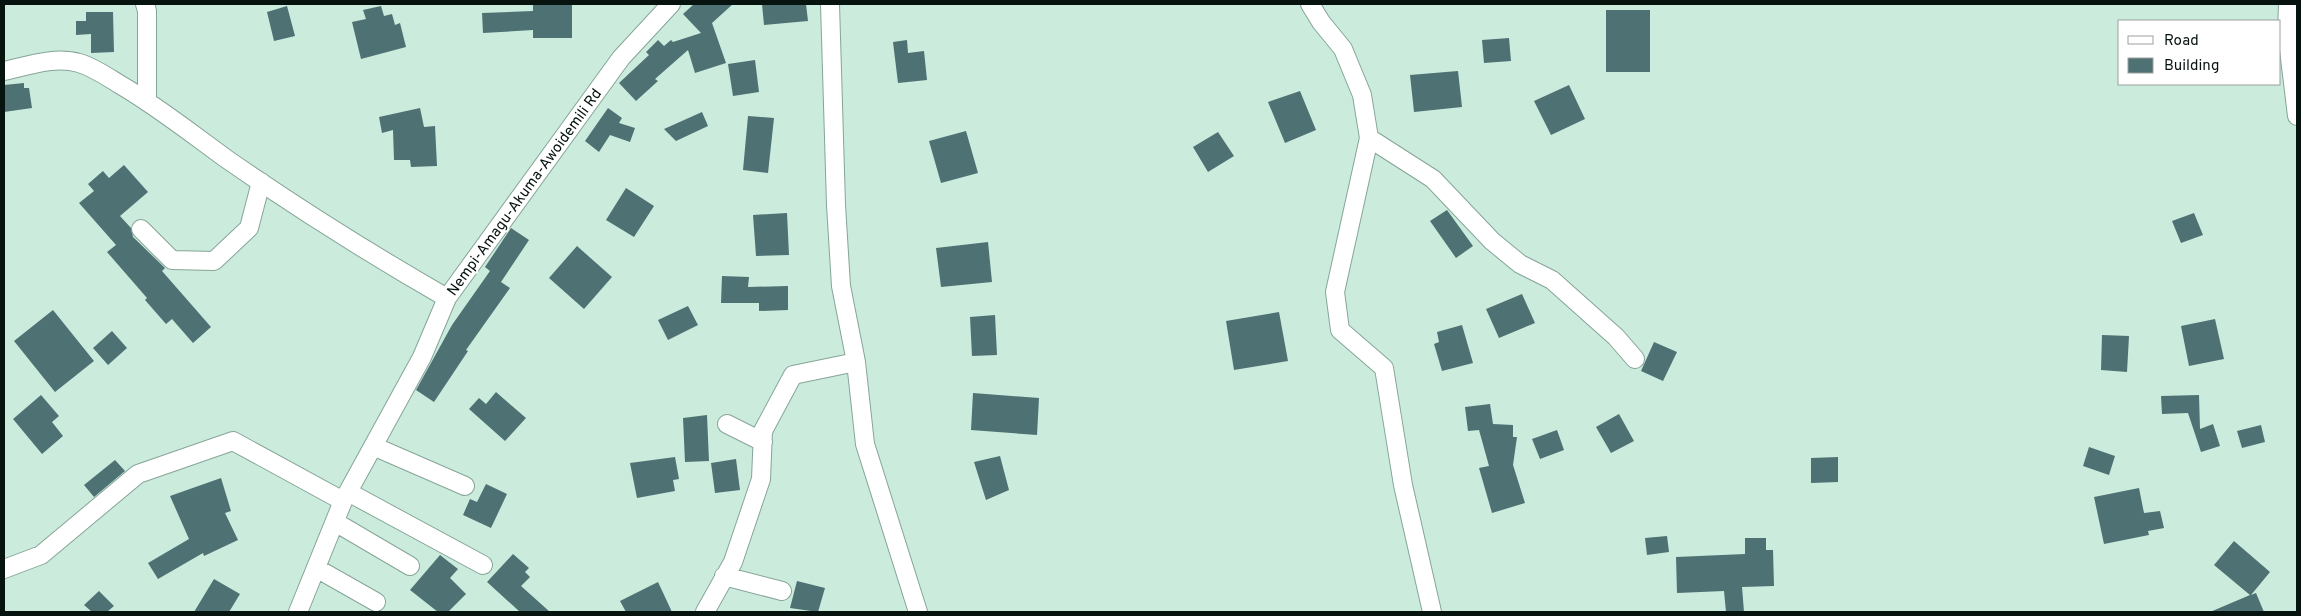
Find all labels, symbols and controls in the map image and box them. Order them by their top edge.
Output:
legend [2118,20,2281,85]
text: Road [2164,32,2199,51]
text: Building [2164,57,2219,76]
street label: Nempi-Amagu-Akuma-Awoidemili Rd [444,86,607,300]

